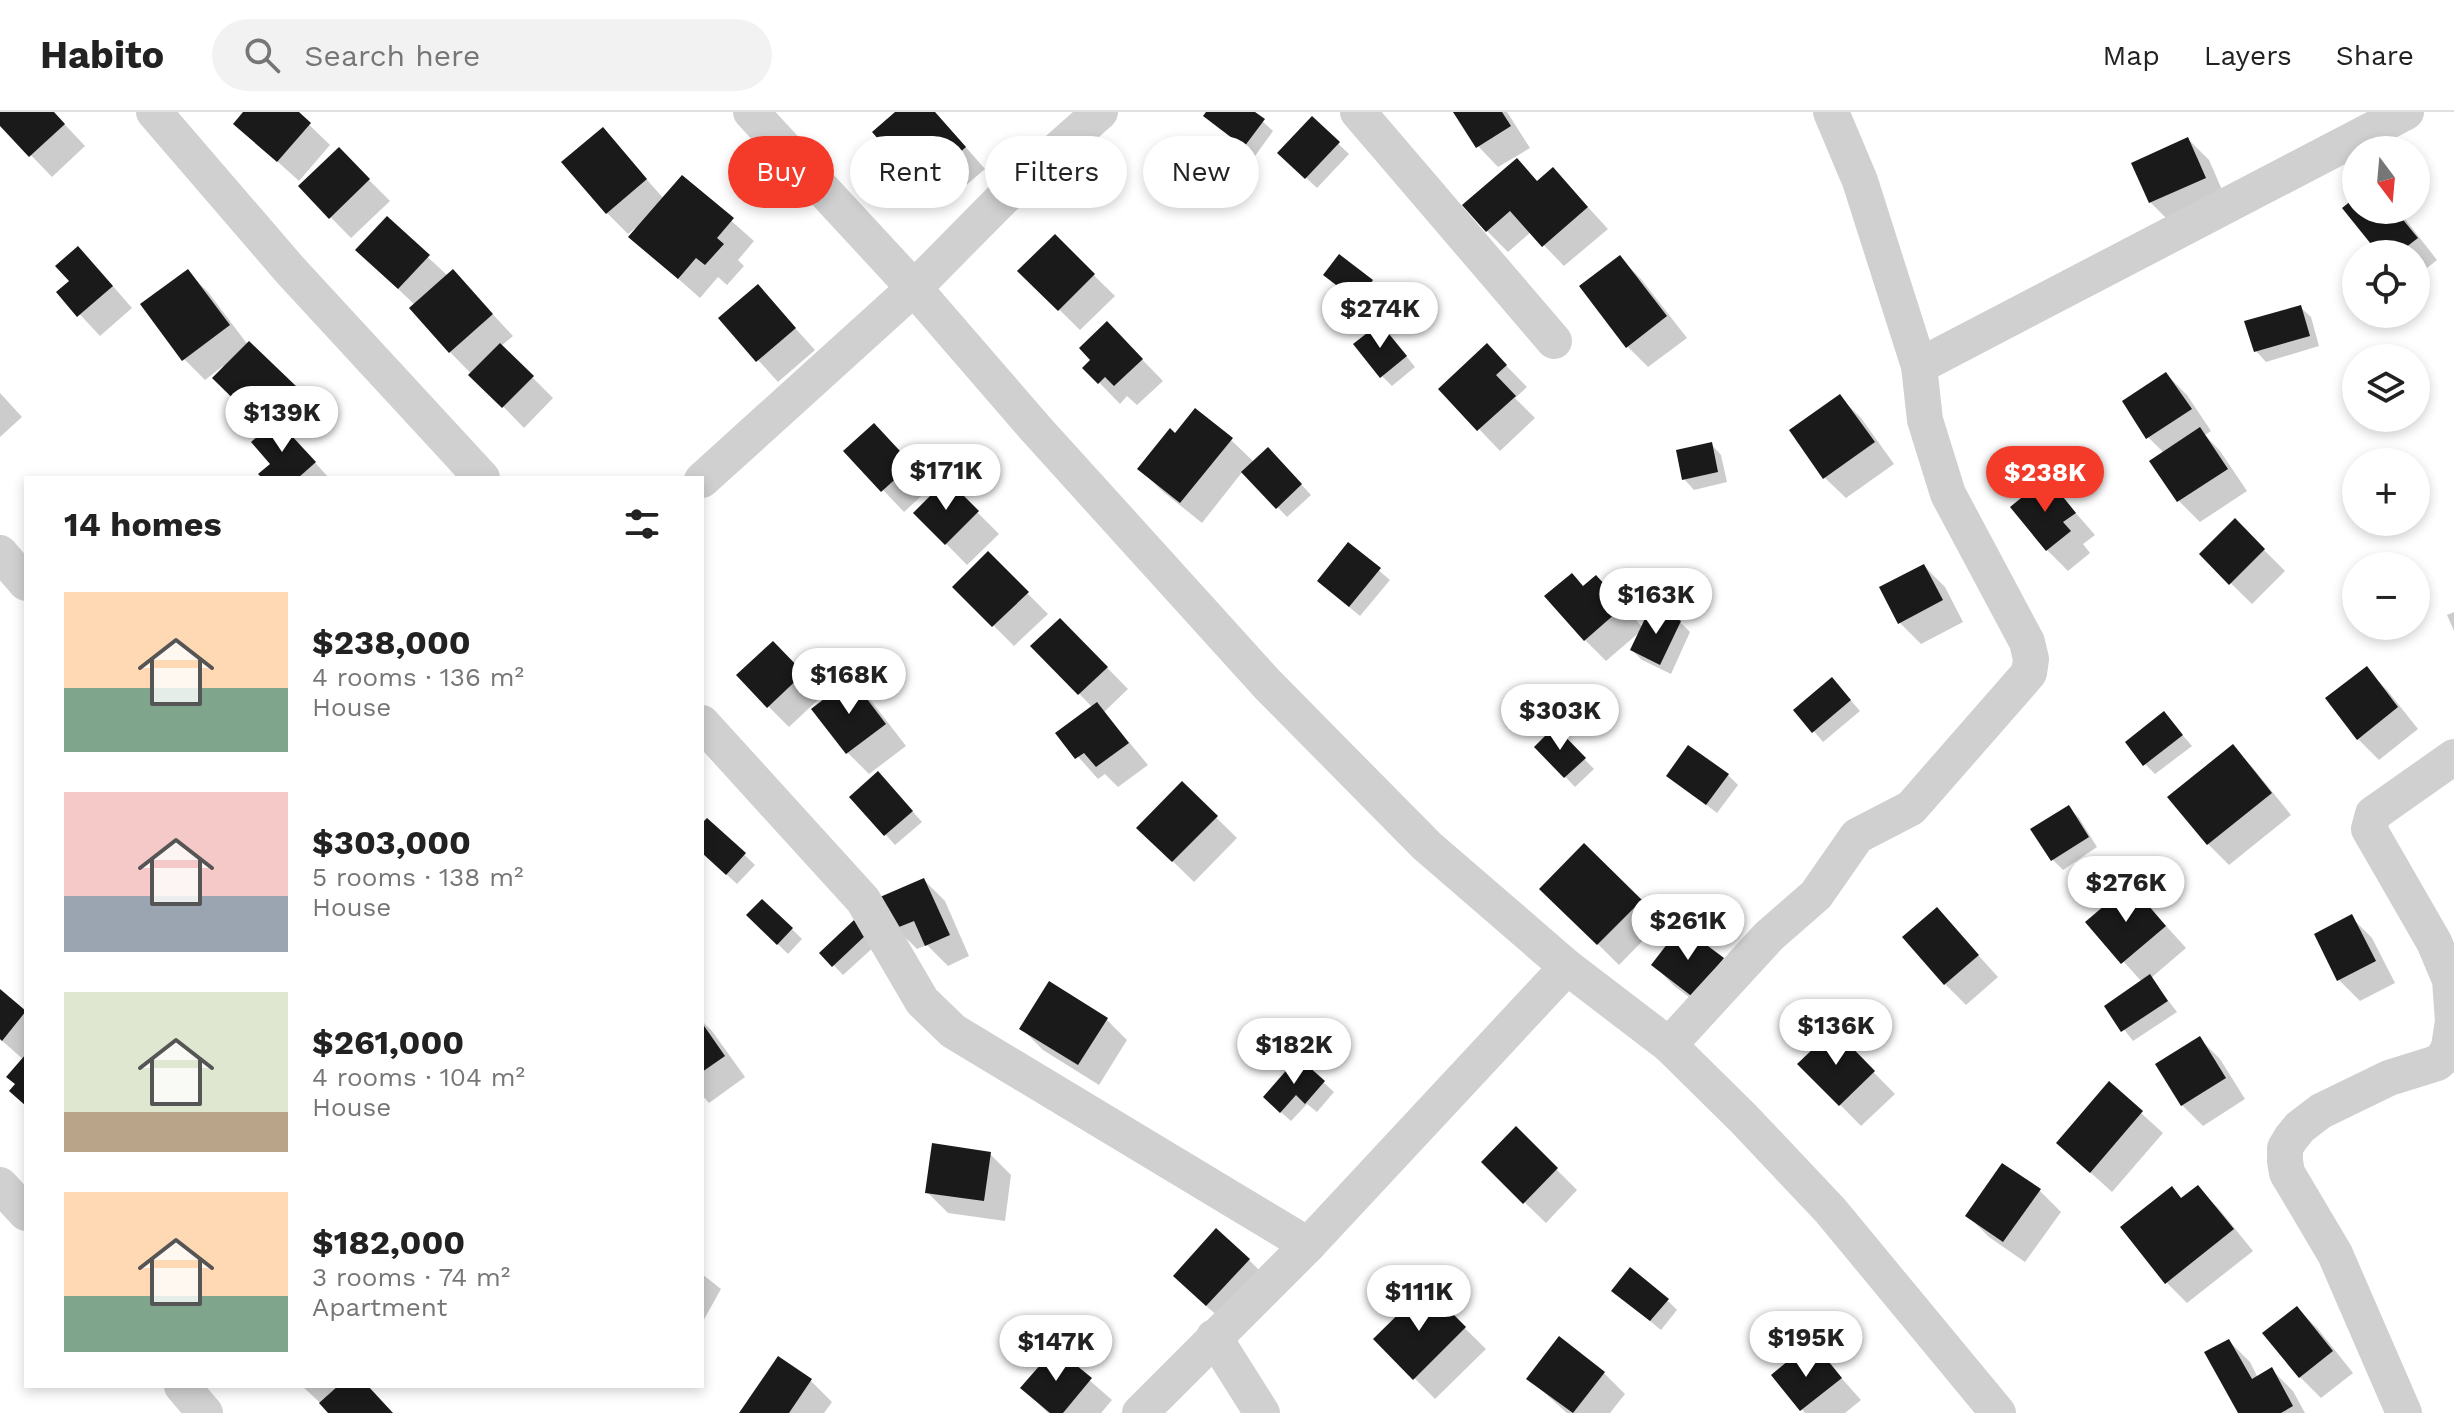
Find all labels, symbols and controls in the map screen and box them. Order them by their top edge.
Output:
search box [212,19,772,91]
text: Habito [40,33,164,77]
icon: search [240,33,284,77]
text: Search here [304,38,480,73]
text: Map [2103,39,2160,72]
text: Layers [2204,39,2292,72]
text: Share [2336,39,2414,72]
chip: Buy [728,136,834,208]
chip: Rent [850,136,969,208]
chip: Filters [985,136,1127,208]
chip: New [1143,136,1259,208]
north arrow [2342,136,2430,224]
map controls [2342,136,2430,640]
button: locate [2342,240,2430,328]
pin: $274K [1324,282,1436,350]
text: $274K [1340,293,1420,323]
button: layers [2342,344,2430,432]
pin: $139K [226,386,338,454]
text: $139K [243,397,321,427]
pin: $171K [890,444,1002,512]
pin: $238K [1989,446,2101,514]
button: + [2342,448,2430,536]
text: $171K [910,455,982,485]
text: $238K [2004,457,2086,487]
icon: filters [620,502,664,546]
text: 14 homes [64,504,222,544]
button: − [2342,552,2430,640]
pin: $163K [1600,568,1712,636]
text: $163K [1617,579,1695,609]
text: $238,000 [312,622,471,662]
icon: home [128,624,224,720]
pin: $168K [793,648,905,716]
text: $168K [810,659,888,689]
text: 4 rooms · 136 m² [312,662,524,692]
pin: $303K [1504,684,1616,752]
text: House [312,692,391,722]
text: $303K [1519,695,1601,725]
text: $303,000 [312,822,471,862]
icon: home [128,824,224,920]
pin: $276K [2070,856,2182,924]
text: 5 rooms · 138 m² [312,862,523,892]
text: $276K [2086,867,2166,897]
text: House [312,892,391,922]
pin: $261K [1632,894,1744,962]
text: $261K [1650,905,1726,935]
pin: $136K [1780,999,1892,1067]
text: $136K [1797,1010,1875,1040]
pin: $182K [1238,1018,1350,1086]
text: $261,000 [312,1022,464,1062]
icon: home [128,1024,224,1120]
text: $182K [1255,1029,1333,1059]
text: 4 rooms · 104 m² [312,1062,525,1092]
text: House [312,1092,391,1122]
text: $182,000 [312,1222,465,1262]
icon: home [128,1224,224,1320]
text: 3 rooms · 74 m² [312,1262,510,1292]
pin: $111K [1363,1265,1475,1333]
text: $111K [1385,1276,1453,1306]
text: Apartment [312,1292,448,1322]
pin: $195K [1750,1311,1862,1379]
pin: $147K [1000,1315,1112,1383]
text: $195K [1768,1322,1844,1352]
text: $147K [1017,1326,1095,1356]

